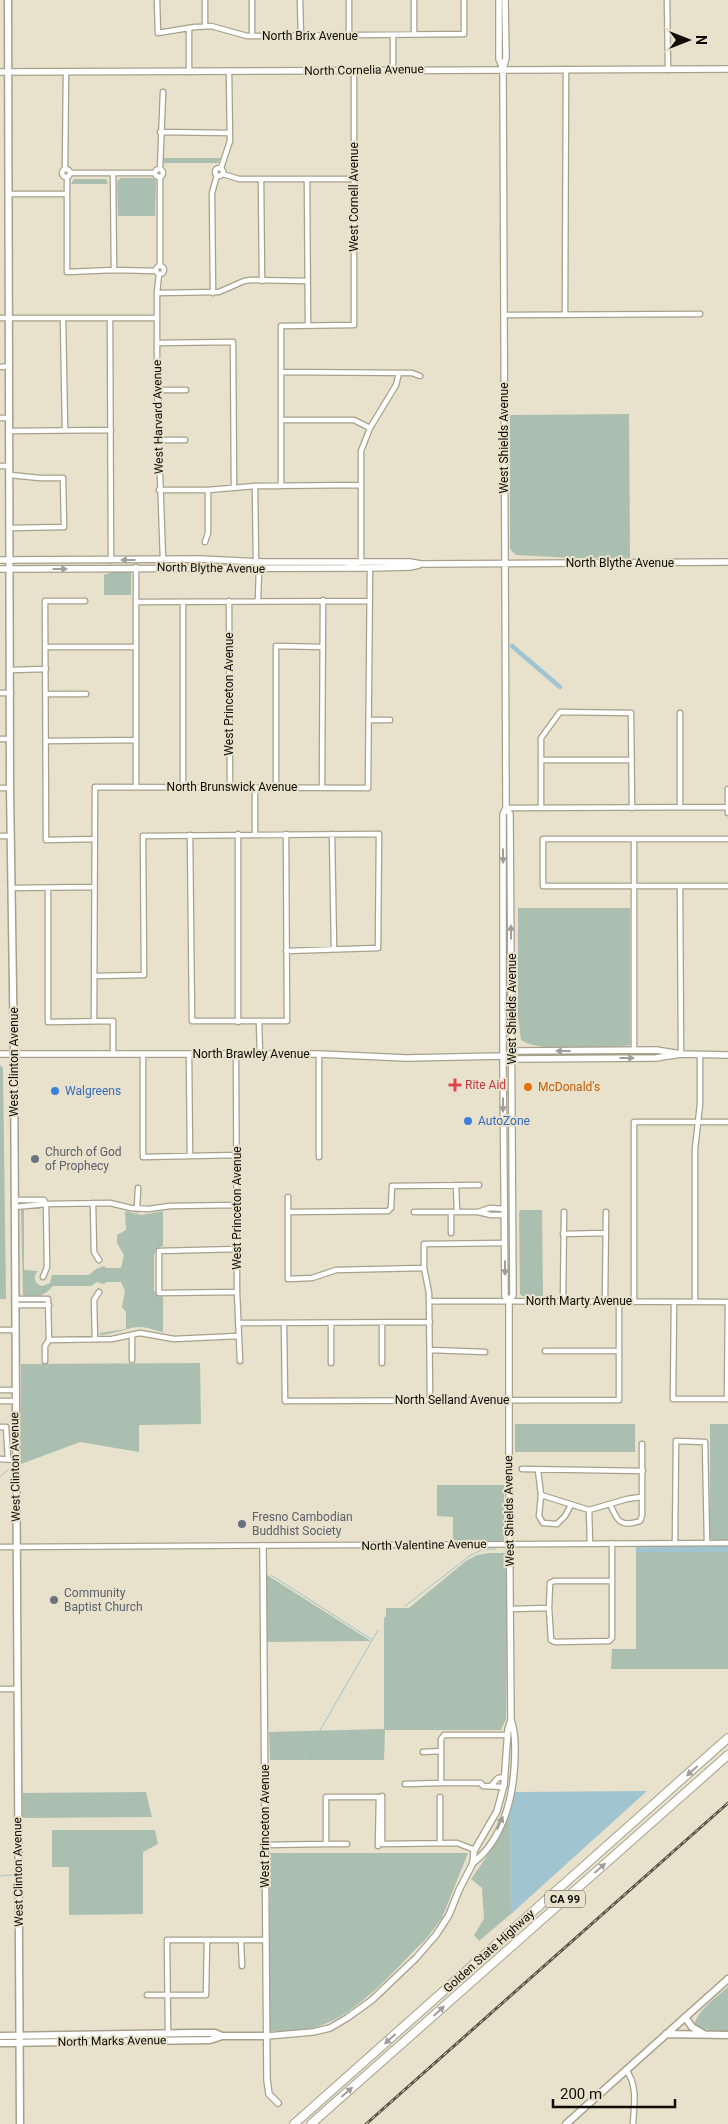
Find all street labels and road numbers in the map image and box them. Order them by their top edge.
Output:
street label: North Brix Avenue [262,29,358,43]
street label: North Cornelia Avenue [304,62,424,78]
street label: West Cornell Avenue [347,142,361,252]
street label: West Harvard Avenue [150,360,166,474]
street label: West Shields Avenue [497,382,511,494]
street label: North Blythe Avenue [566,556,674,570]
street label: North Blythe Avenue [157,560,265,576]
street label: West Princeton Avenue [222,632,236,756]
street label: North Brunswick Avenue [167,780,297,794]
street label: West Shields Avenue [505,953,519,1065]
street label: West Clinton Avenue [7,1007,21,1117]
street label: North Brawley Avenue [192,1047,310,1061]
street label: West Princeton Avenue [230,1146,244,1270]
street label: North Marty Avenue [526,1294,632,1308]
street label: North Selland Avenue [395,1393,509,1407]
street label: West Clinton Avenue [7,1412,23,1522]
street label: West Shields Avenue [501,1455,517,1567]
street label: North Valentine Avenue [361,1537,487,1553]
street label: West Princeton Avenue [258,1764,272,1888]
street label: West Clinton Avenue [10,1817,26,1927]
road number: CA 99 [545,1890,585,1908]
street label: Golden State Highway [441,1906,538,1996]
street label: North Marks Avenue [57,2033,167,2049]

